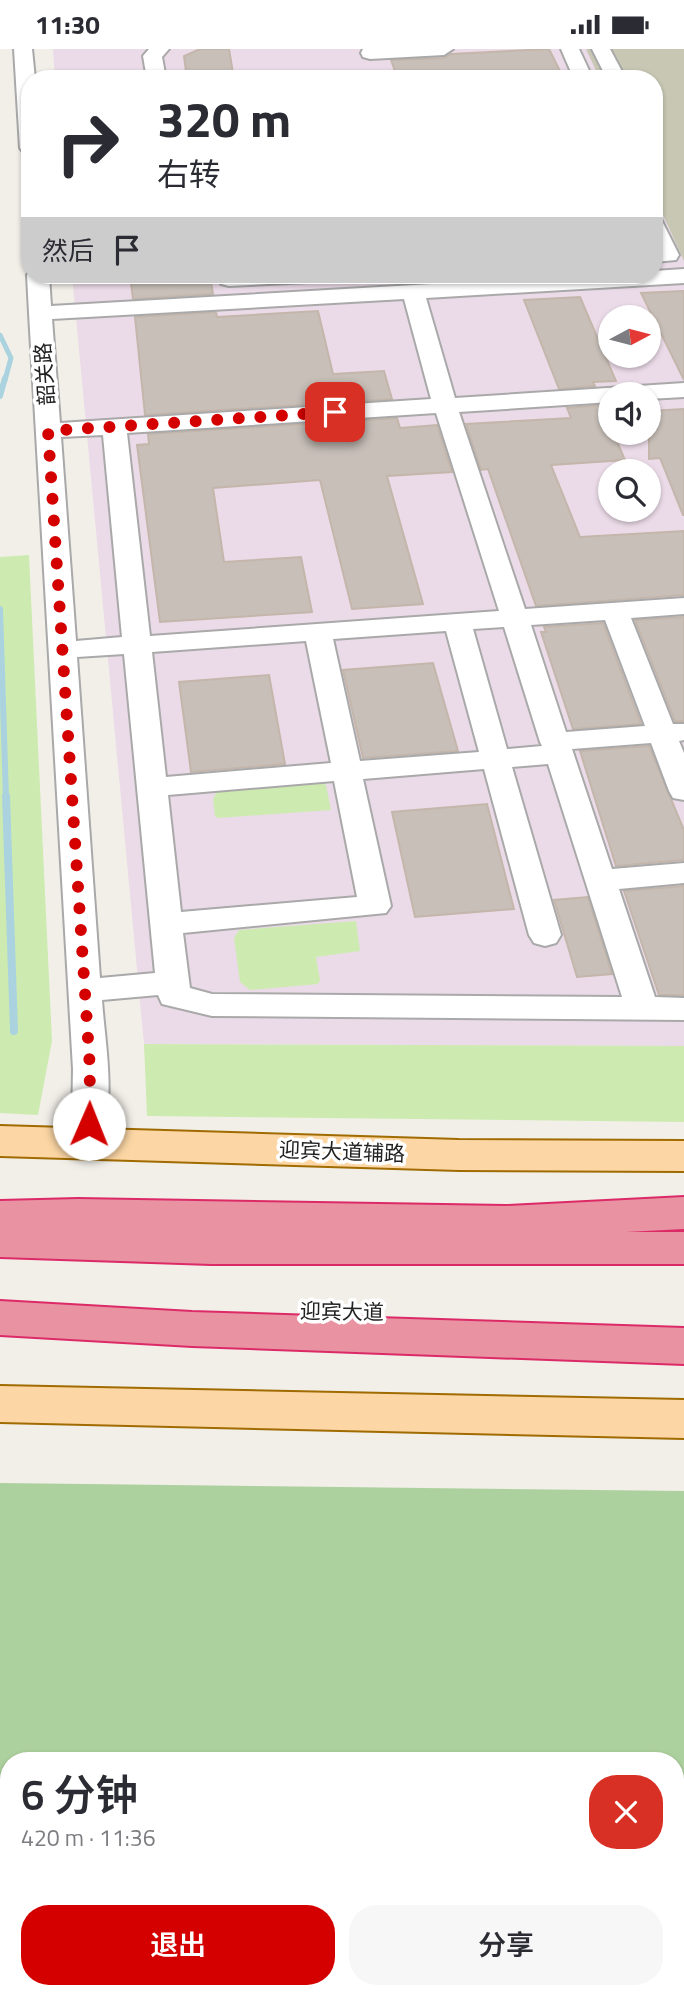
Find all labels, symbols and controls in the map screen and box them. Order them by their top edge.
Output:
text: 11:30 [35,5,100,44]
text: 320 m [157,81,291,156]
icon: right [42,98,133,189]
text: 右转 [157,150,221,198]
text: 然后 [42,231,94,270]
icon: arrive [108,231,146,269]
north arrow [598,305,662,367]
map controls [598,305,661,522]
street label: 韶关路 [26,341,62,407]
pin [305,382,365,442]
button: sound [598,382,661,445]
icon: arrive [316,393,354,431]
button: search [598,459,661,522]
position arrow [52,1087,126,1161]
street label: 迎宾大道辅路 [278,1133,406,1169]
street label: 迎宾大道 [300,1294,384,1328]
text: 6 分钟 [21,1762,138,1826]
button: close [589,1775,663,1849]
text: 420 m · 11:36 [21,1820,156,1855]
button: 退出 [21,1905,335,1985]
button: 分享 [349,1905,663,1985]

